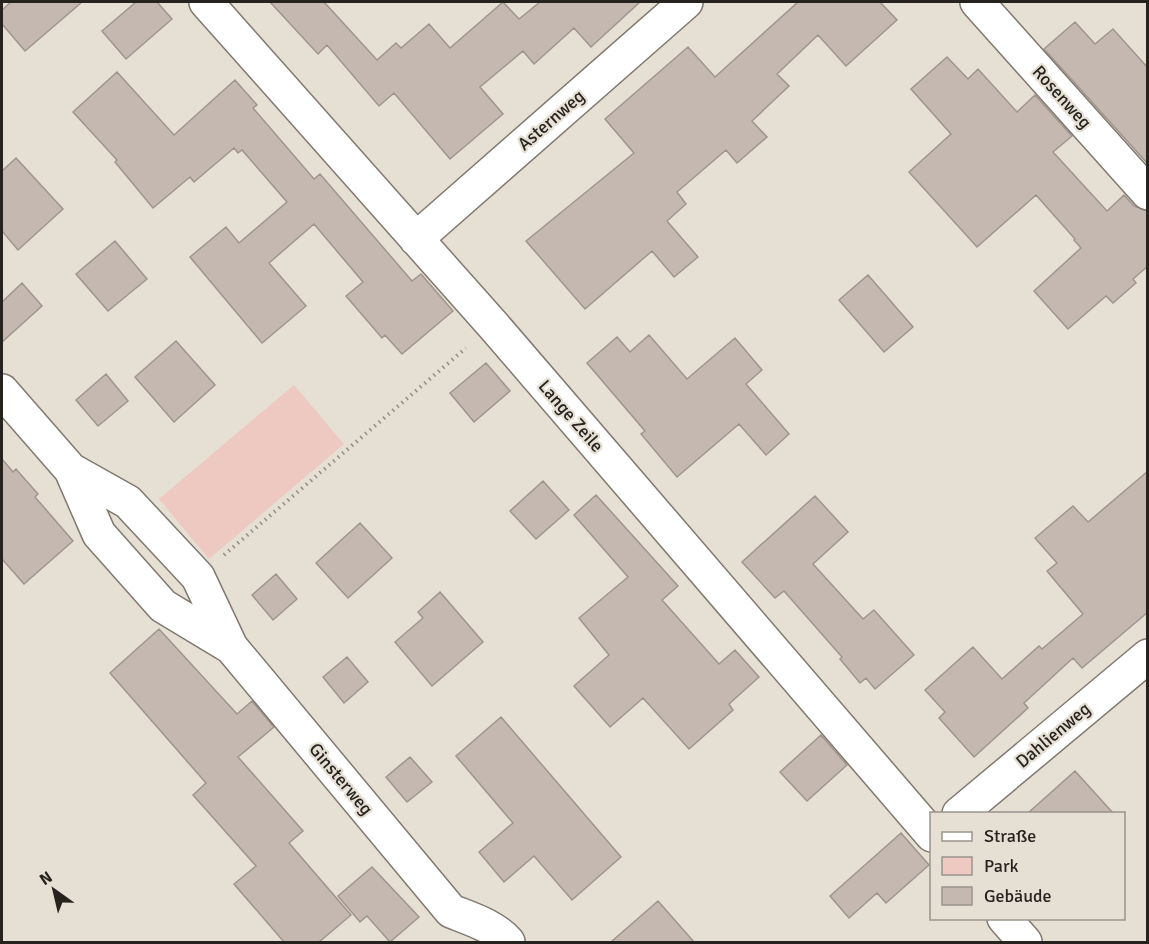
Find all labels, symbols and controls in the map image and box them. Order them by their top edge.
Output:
street label: Rosenweg [1028,61,1096,133]
street label: Asternweg [513,85,589,155]
street label: Lange Zeile [534,375,608,457]
street label: Dahlienweg [1011,698,1095,772]
street label: Ginsterweg [304,738,378,820]
legend [930,812,1125,920]
text: Straße [984,825,1036,847]
text: Park [984,855,1019,877]
north arrow [24,860,84,920]
text: N [36,867,56,890]
text: Gebäude [984,885,1052,907]

